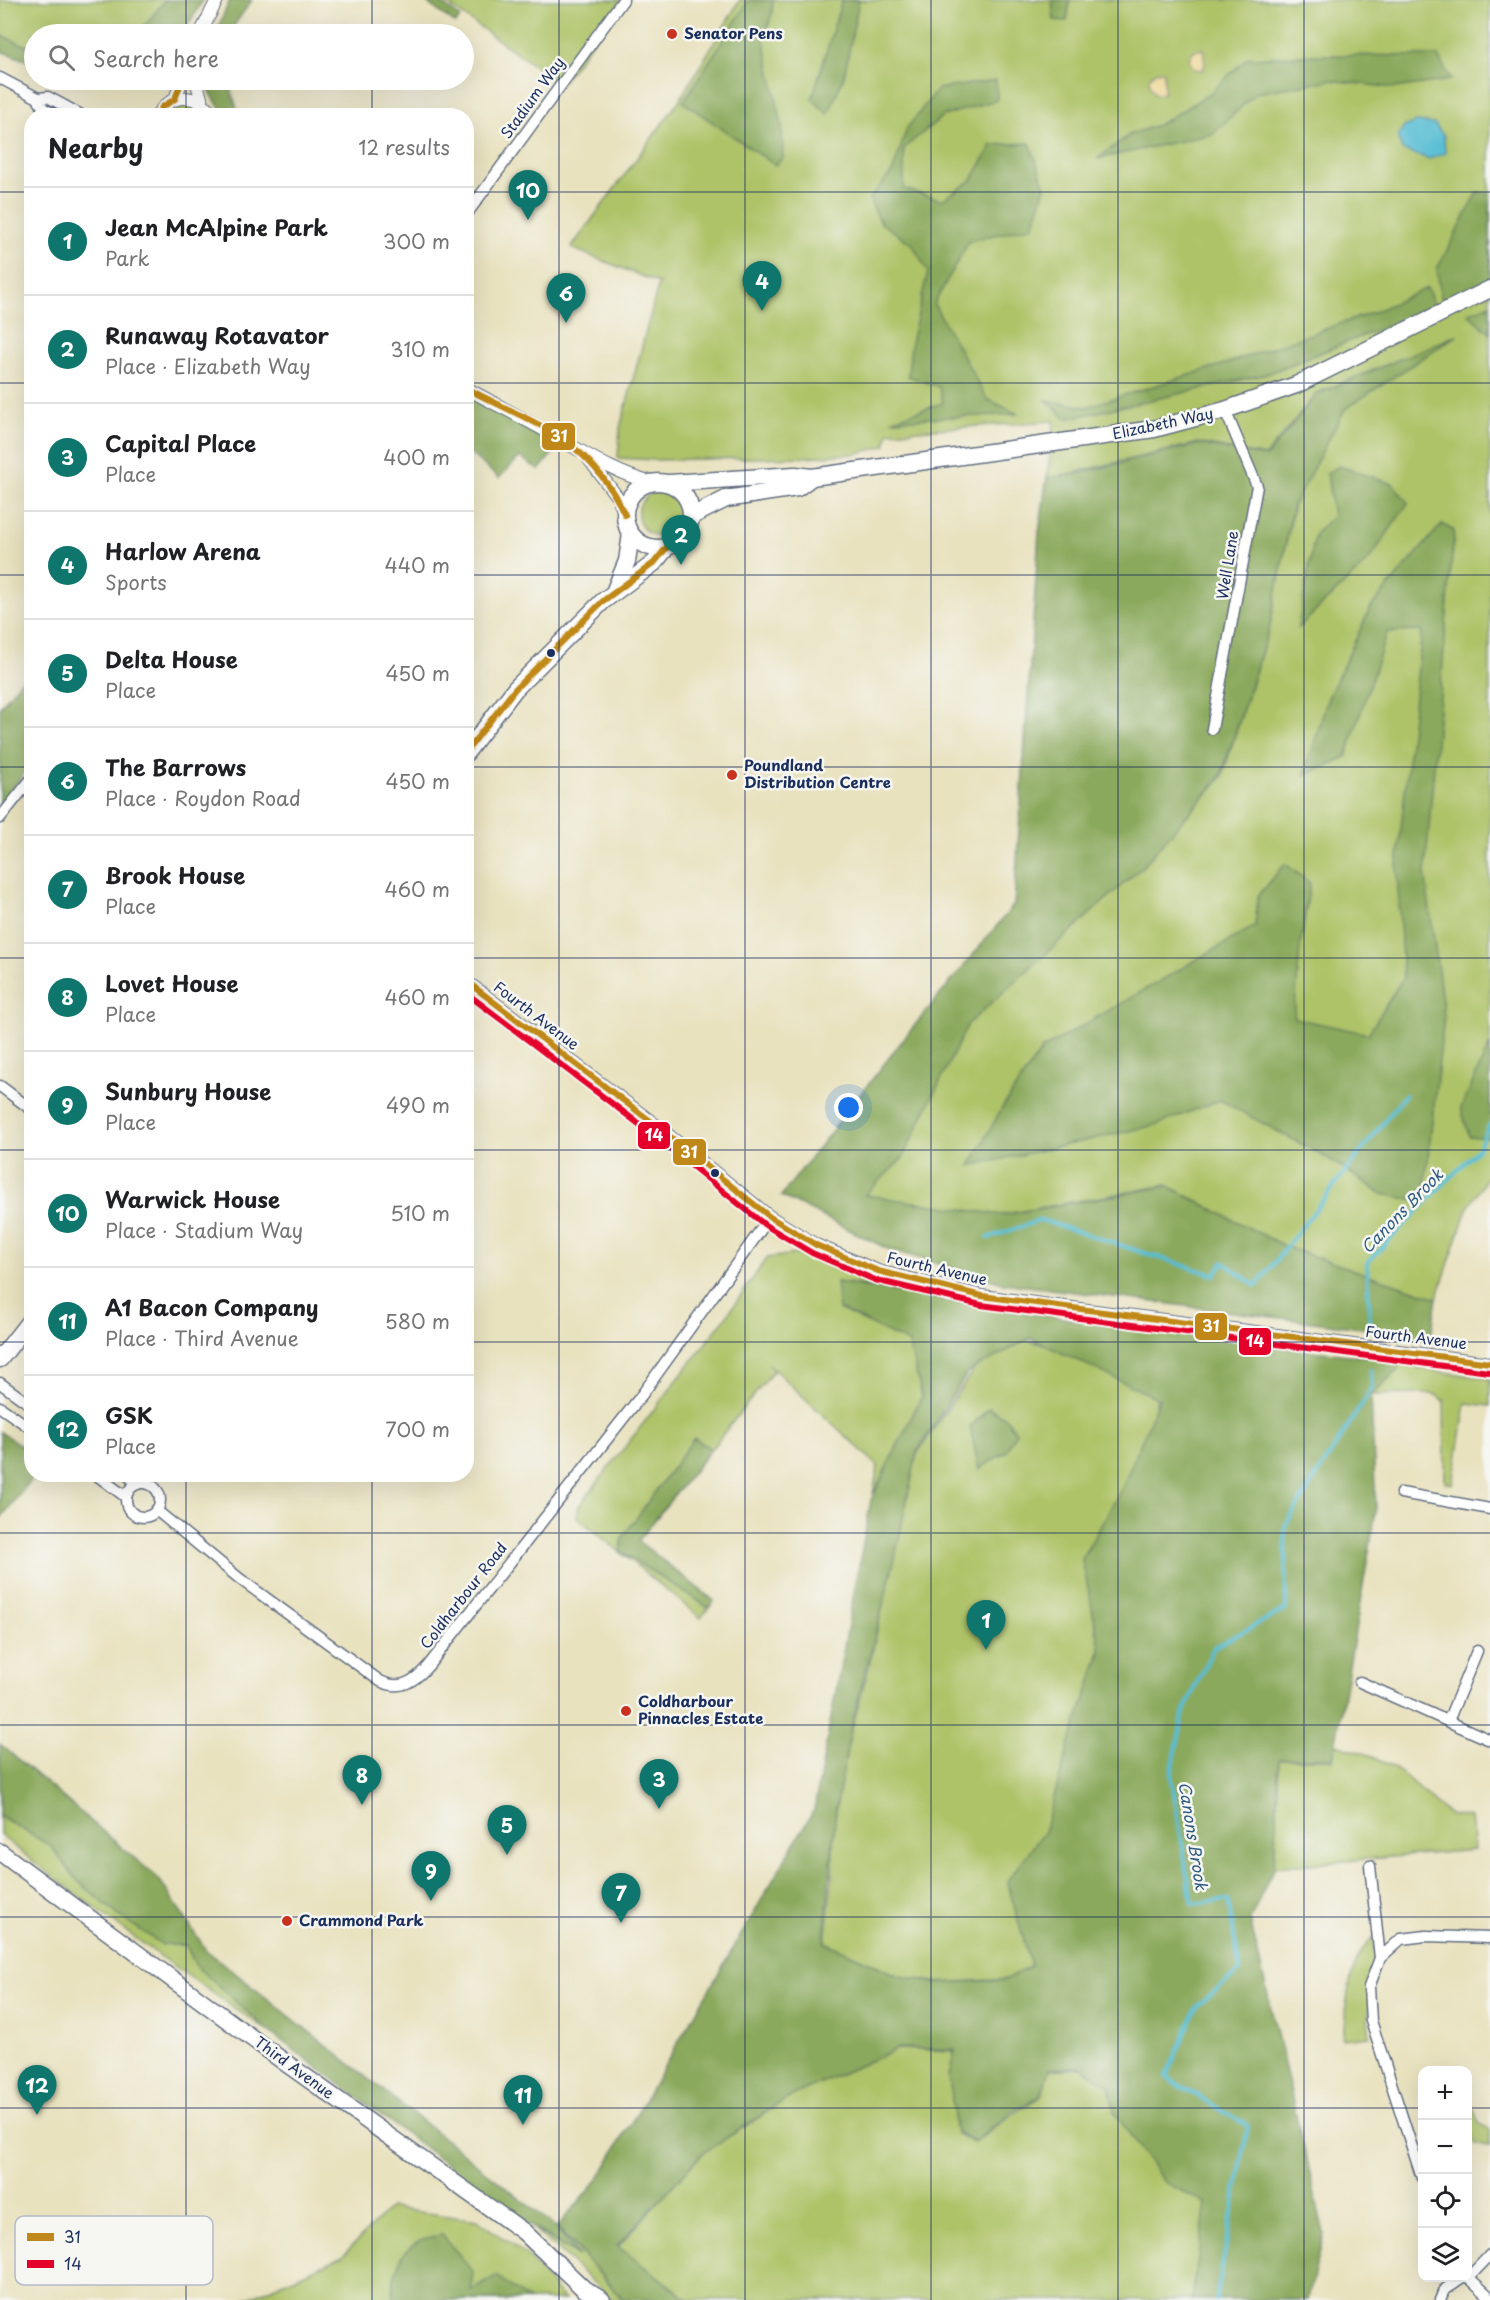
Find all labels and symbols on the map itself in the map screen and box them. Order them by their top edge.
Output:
place label: Senator Pens [684,21,783,44]
marker: Senator Pens [665,27,679,41]
street label: Stadium Way [494,51,569,143]
pin: 10 [508,170,548,220]
pin: 4 [742,262,782,311]
pin: 6 [546,274,586,323]
street label: Elizabeth Way [1110,401,1215,444]
line badge: 31 [541,422,576,451]
text: 31 [550,423,568,447]
pin: 2 [662,516,700,565]
street label: Well Lane [1210,529,1243,601]
unlabelled marker [545,647,557,659]
place label: Poundland Distribution Centre [744,753,891,793]
marker: Poundland Distribution Centre [725,768,739,782]
street label: Fourth Avenue [489,975,585,1055]
your location [834,1093,863,1122]
line badge: 14 [637,1121,671,1150]
text: 14 [645,1122,663,1146]
line badge: 31 [672,1138,707,1166]
text: 31 [680,1139,698,1163]
water label: Canons Brook [1355,1162,1448,1258]
unlabelled marker [709,1167,721,1179]
street label: Fourth Avenue [885,1245,990,1290]
line badge: 31 [1194,1312,1228,1341]
text: 31 [1202,1313,1220,1337]
street label: Fourth Avenue [1364,1319,1468,1354]
line badge: 14 [1238,1327,1272,1356]
text: 14 [1246,1328,1264,1352]
street label: Coldharbour Road [414,1537,512,1653]
pin: 1 [966,1600,1006,1650]
place label: Coldharbour Pinnacles Estate [638,1689,763,1729]
marker: Coldharbour Pinnacles Estate [619,1704,633,1718]
pin: 8 [342,1756,382,1805]
pin: 3 [640,1760,678,1809]
water label: Canons Brook [1174,1780,1215,1892]
pin: 5 [488,1806,526,1855]
pin: 9 [412,1852,450,1901]
pin: 7 [602,1874,640,1923]
place label: Crammond Park [299,1908,424,1931]
marker: Crammond Park [280,1914,294,1928]
street label: Third Avenue [250,2030,339,2104]
pin: 12 [18,2066,57,2115]
pin: 11 [504,2076,542,2125]
legend [15,2216,213,2285]
text: 31 [64,2224,81,2248]
text: 14 [64,2251,82,2275]

